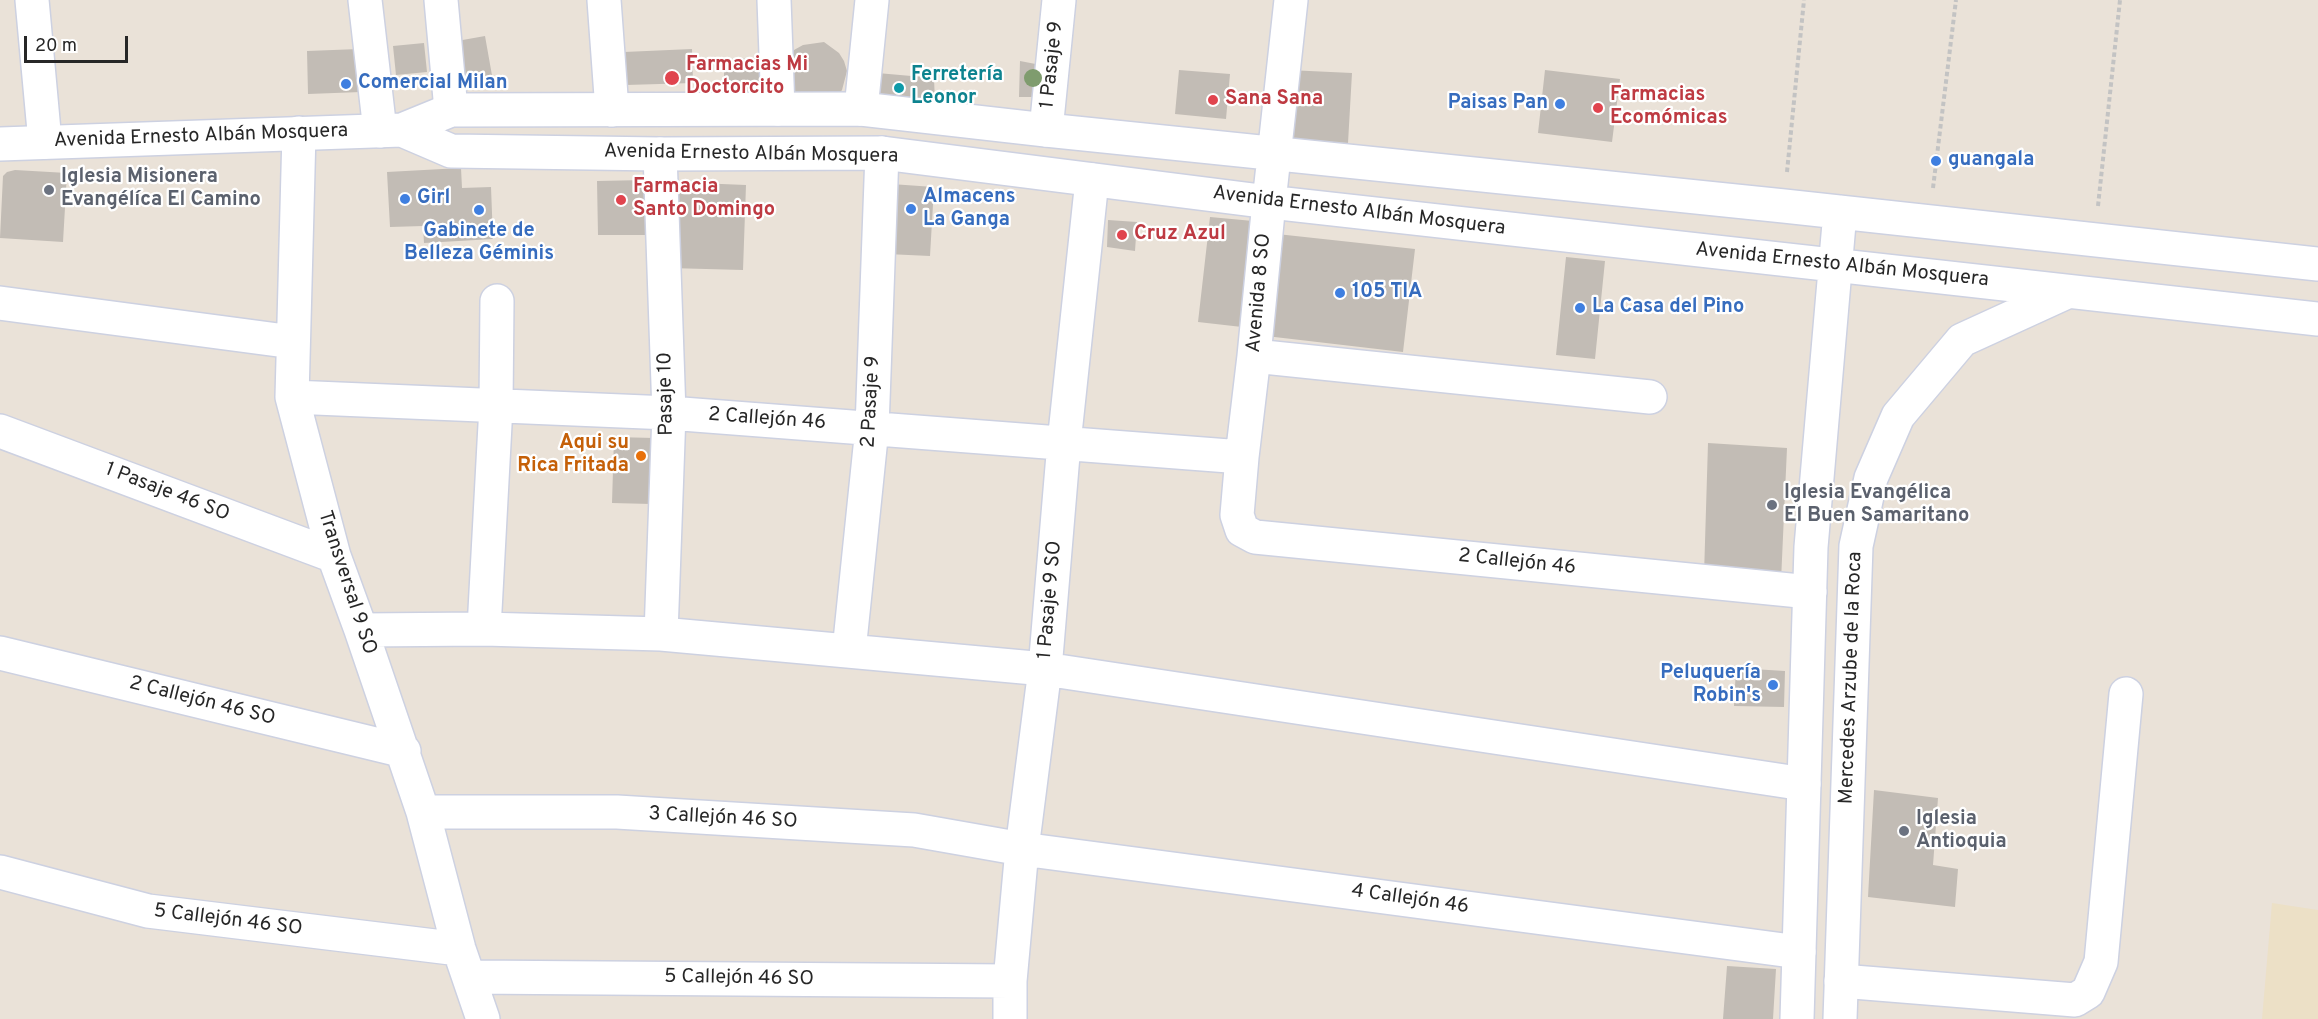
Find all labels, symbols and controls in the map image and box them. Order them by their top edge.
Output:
street label: 1 Pasaje 9 [1036,20,1070,110]
scale bar [27,24,130,62]
text: 20 m [35,35,77,58]
place label: Farmacias Mi Doctorcito [686,54,808,101]
place label: Ferretería Leonor [911,64,1003,111]
marker: Farmacias Mi Doctorcito [663,69,681,87]
place label: Comercial Milan [358,72,508,96]
marker: Comercial Milan [339,77,353,91]
marker: Ferretería Leonor [892,81,906,95]
place label: Farmacias Ecomómicas [1610,84,1728,131]
place label: Sana Sana [1225,88,1323,112]
place label: Paisas Pan [1448,92,1548,116]
marker: Sana Sana [1206,93,1220,107]
marker: Paisas Pan [1553,97,1567,111]
marker: Farmacias Ecomómicas [1591,101,1605,115]
street label: Avenida Ernesto Albán Mosquera [53,120,349,154]
street label: Avenida Ernesto Albán Mosquera [603,140,899,170]
place label: guangala [1948,149,2034,173]
marker: guangala [1929,154,1943,168]
place label: Iglesia Misionera Evangélíca El Camino [61,166,261,213]
place label: Farmacia Santo Domingo [633,176,775,223]
street label: Avenida Ernesto Albán Mosquera [1211,182,1507,242]
marker: Iglesia Misionera Evangélíca El Camino [42,183,56,197]
place label: Almacens La Ganga [923,186,1016,233]
place label: Girl [417,187,450,211]
marker: Girl [398,192,412,206]
marker: Farmacia Santo Domingo [614,193,628,207]
marker: Almacens La Ganga [904,202,918,216]
marker: Gabinete de Belleza Géminis [472,203,486,217]
place label: Gabinete de Belleza Géminis [404,220,554,267]
place label: Cruz Azul [1134,223,1226,247]
marker: Cruz Azul [1115,228,1129,242]
street label: Avenida 8 SO [1243,232,1277,354]
street label: Avenida Ernesto Albán Mosquera [1694,239,1990,293]
place label: 105 TIA [1352,281,1422,305]
marker: 105 TIA [1333,286,1347,300]
place label: La Casa del Pino [1592,296,1744,320]
marker: La Casa del Pino [1573,301,1587,315]
street label: Pasaje 10 [654,352,680,436]
street label: 2 Pasaje 9 [858,355,886,449]
street label: 2 Callejón 46 [707,404,827,436]
place label: Aqui su Rica Fritada [517,432,629,479]
marker: Aqui su Rica Fritada [634,449,648,463]
street label: 1 Pasaje 46 SO [101,458,233,528]
place label: Iglesia Evangélica El Buen Samaritano [1784,482,1969,529]
marker: Iglesia Evangélica El Buen Samaritano [1765,498,1779,512]
street label: Transversal 9 SO [311,508,381,658]
street label: 1 Pasaje 9 SO [1034,540,1068,660]
street label: 2 Callejón 46 [1457,545,1577,581]
street label: Mercedes Arzube de la Roca [1836,551,1868,805]
place label: Peluquería Robin's [1660,662,1761,709]
street label: 2 Callejón 46 SO [127,672,277,732]
marker: Peluquería Robin's [1766,678,1780,692]
street label: 3 Callejón 46 SO [648,803,798,835]
place label: Iglesia Antioquia [1916,808,2007,855]
marker: Iglesia Antioquia [1897,824,1911,838]
street label: 4 Callejón 46 [1350,880,1470,920]
street label: 5 Callejón 46 SO [152,900,304,942]
street label: 5 Callejón 46 SO [664,966,814,992]

